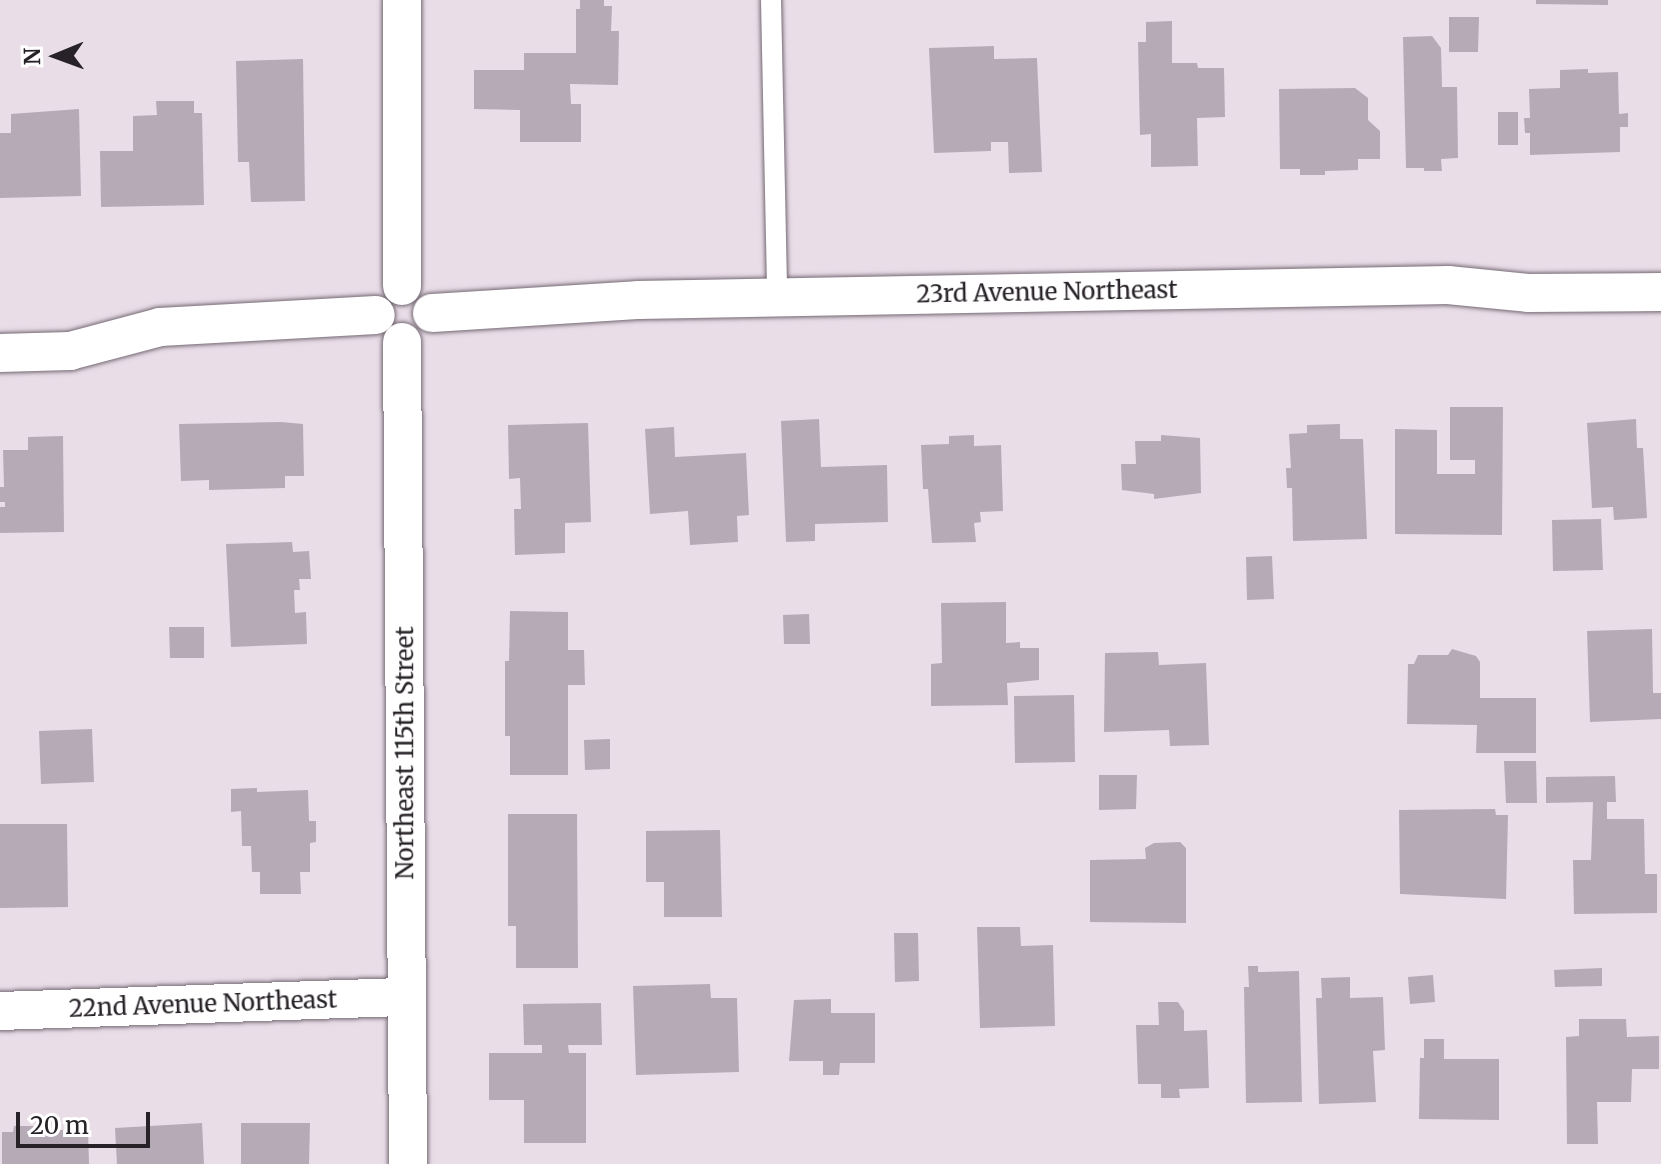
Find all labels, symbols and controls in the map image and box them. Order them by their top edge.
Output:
north arrow [16,16,96,96]
text: N [18,47,46,65]
street label: 23rd Avenue Northeast [916,275,1178,309]
street label: Northeast 115th Street [391,626,419,880]
street label: 22nd Avenue Northeast [68,985,338,1023]
scale bar [20,1096,154,1146]
text: 20 m [30,1110,89,1141]

